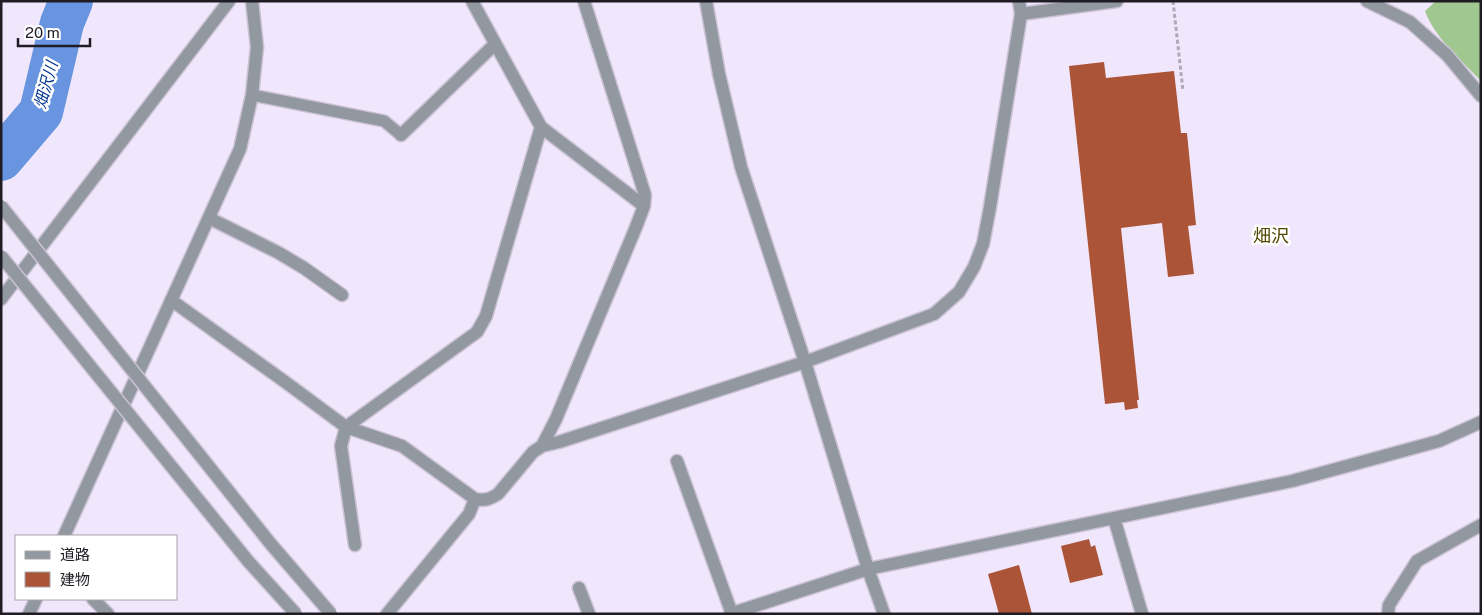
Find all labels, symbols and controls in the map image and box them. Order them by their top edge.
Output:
scale bar [18,15,90,47]
text: 20 m [25,24,60,41]
water label: 畑沢川 [31,57,62,111]
district label: 畑沢 [1253,225,1289,246]
legend [15,535,178,600]
text: 道路 [60,546,90,563]
text: 建物 [60,571,90,588]

